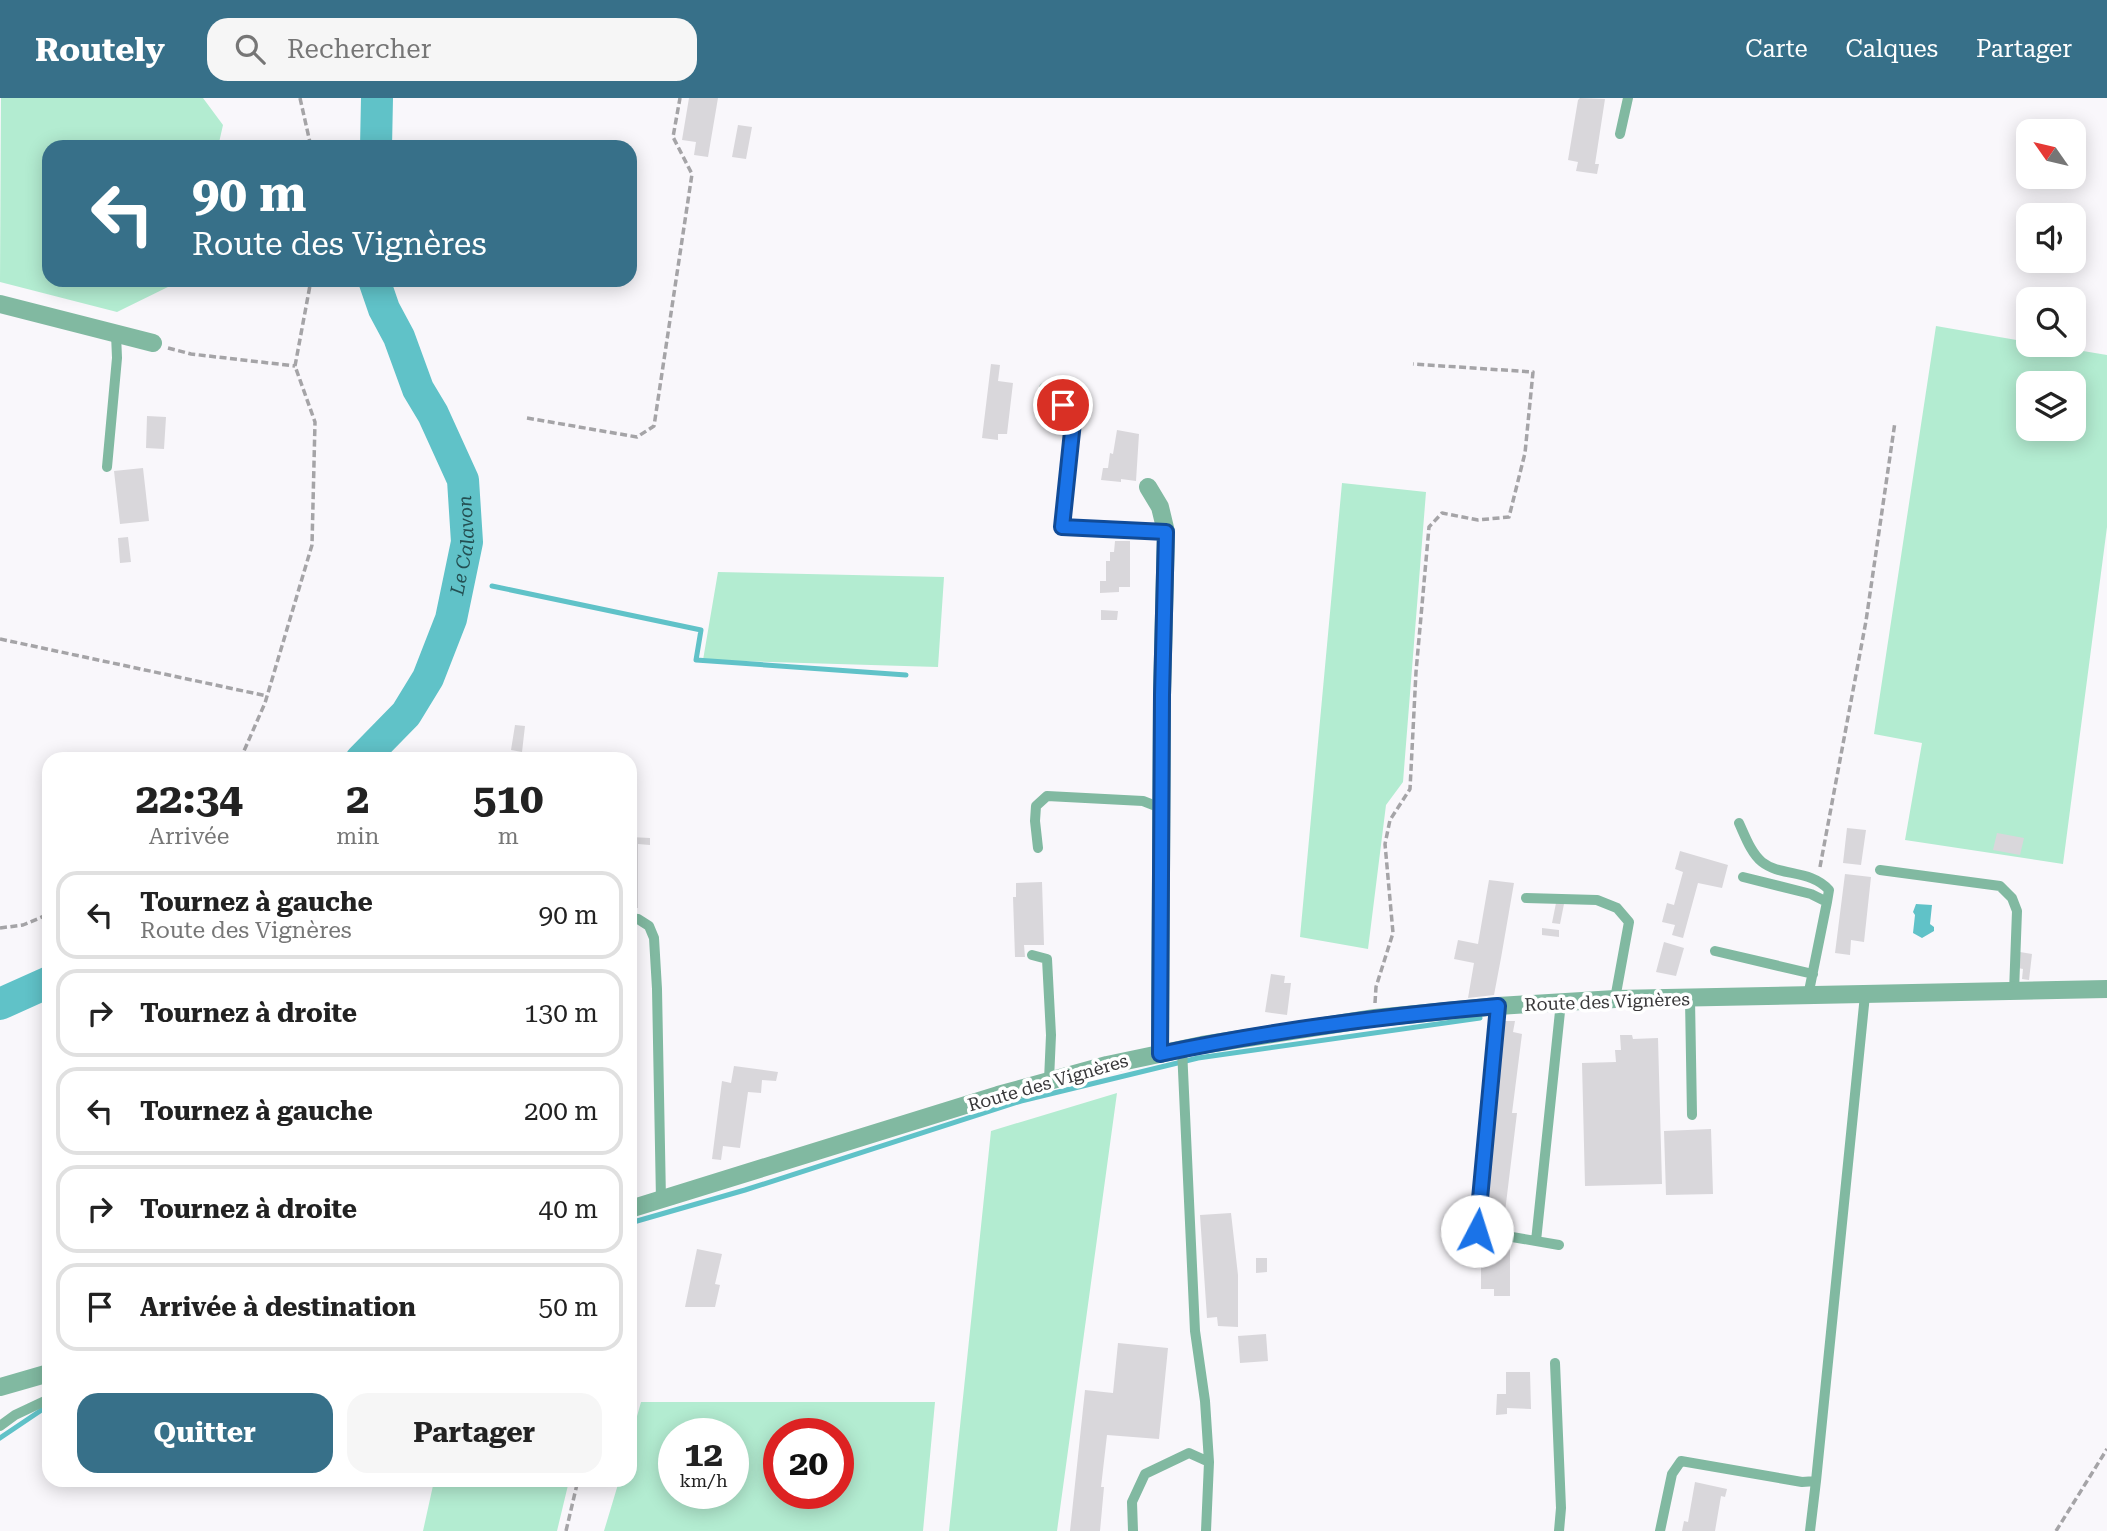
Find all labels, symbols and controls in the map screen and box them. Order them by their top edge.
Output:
search box [207,18,697,81]
text: Routely [35,30,165,69]
icon: search [231,30,269,68]
text: Rechercher [287,34,431,64]
text: Carte [1745,35,1808,63]
text: Calques [1846,35,1938,63]
text: Partager [1976,35,2072,63]
north arrow [2016,119,2086,189]
map controls [2016,119,2086,441]
text: 90 m [192,166,307,223]
icon: left [77,168,168,259]
button: sound [2016,203,2086,273]
text: Route des Vignères [192,225,487,263]
button: search [2016,287,2086,357]
button: layers [2016,371,2086,441]
pin [1033,375,1093,435]
icon: arrive [1044,386,1082,424]
water label: Le Calavon [445,494,479,598]
text: 22:34 [136,774,243,823]
text: 2 [346,774,370,823]
text: 510 [473,774,543,823]
text: Arrivée [149,823,229,850]
text: min [336,823,379,850]
text: m [498,823,519,850]
text: Tournez à gauche [140,887,373,917]
icon: left [81,896,119,934]
text: 90 m [539,900,598,930]
text: Route des Vignères [140,917,352,944]
street label: Route des Vignères [1524,988,1690,1015]
icon: right [81,994,119,1032]
text: Tournez à droite [140,998,357,1028]
text: 130 m [524,998,598,1028]
street label: Route des Vignères [965,1050,1130,1115]
icon: left [81,1092,119,1130]
text: Tournez à gauche [140,1096,373,1126]
text: 200 m [524,1096,598,1126]
icon: right [81,1190,119,1228]
text: Tournez à droite [140,1194,357,1224]
text: 40 m [539,1194,598,1224]
position arrow [1440,1194,1514,1268]
icon: arrive [81,1288,119,1326]
text: Arrivée à destination [140,1292,416,1322]
text: 50 m [539,1292,598,1322]
button: Quitter [77,1393,333,1473]
button: Partager [347,1393,602,1473]
speed limit sign: 20 [763,1418,854,1509]
text: 12 [684,1434,723,1475]
text: km/h [679,1470,728,1491]

